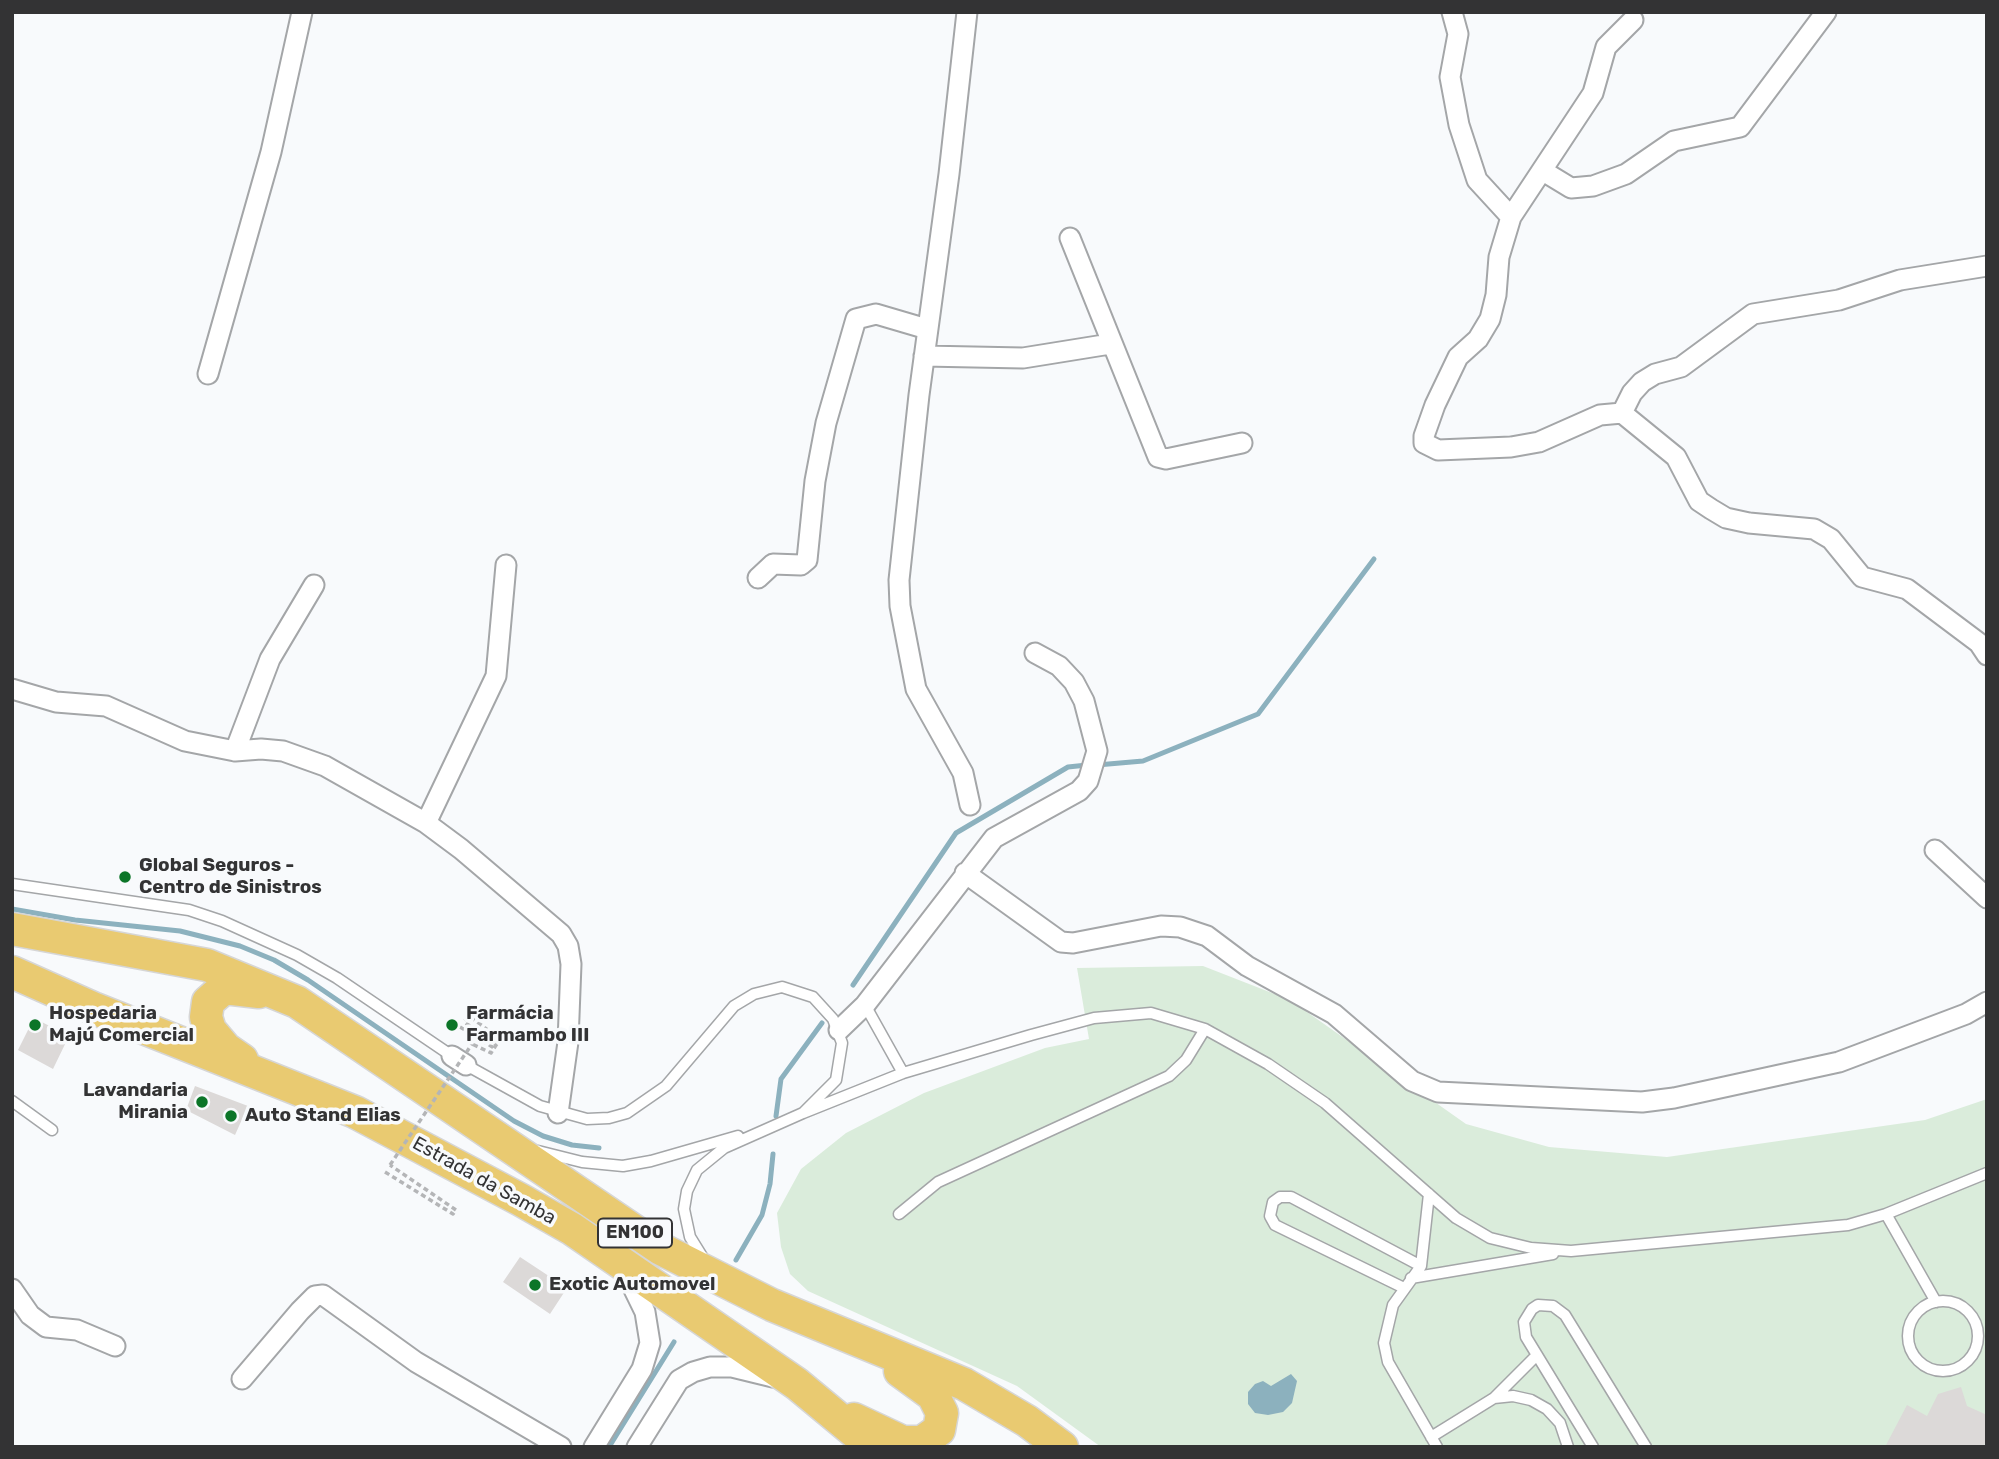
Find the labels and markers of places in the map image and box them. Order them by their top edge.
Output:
place label: Global Seguros - Centro de Sinistros [139,855,322,899]
marker: Global Seguros - Centro de Sinistros [117,869,133,885]
place label: Hospedaria Majú Comercial [49,1003,194,1047]
place label: Farmácia Farmambo III [466,1003,589,1047]
marker: Hospedaria Majú Comercial [27,1017,43,1033]
marker: Farmácia Farmambo III [444,1017,460,1033]
place label: Lavandaria Mirania [83,1080,188,1124]
marker: Lavandaria Mirania [194,1094,210,1110]
place label: Auto Stand Elias [245,1105,401,1127]
marker: Auto Stand Elias [223,1108,239,1124]
place label: Exotic Automovel [549,1274,715,1296]
marker: Exotic Automovel [527,1277,543,1293]

